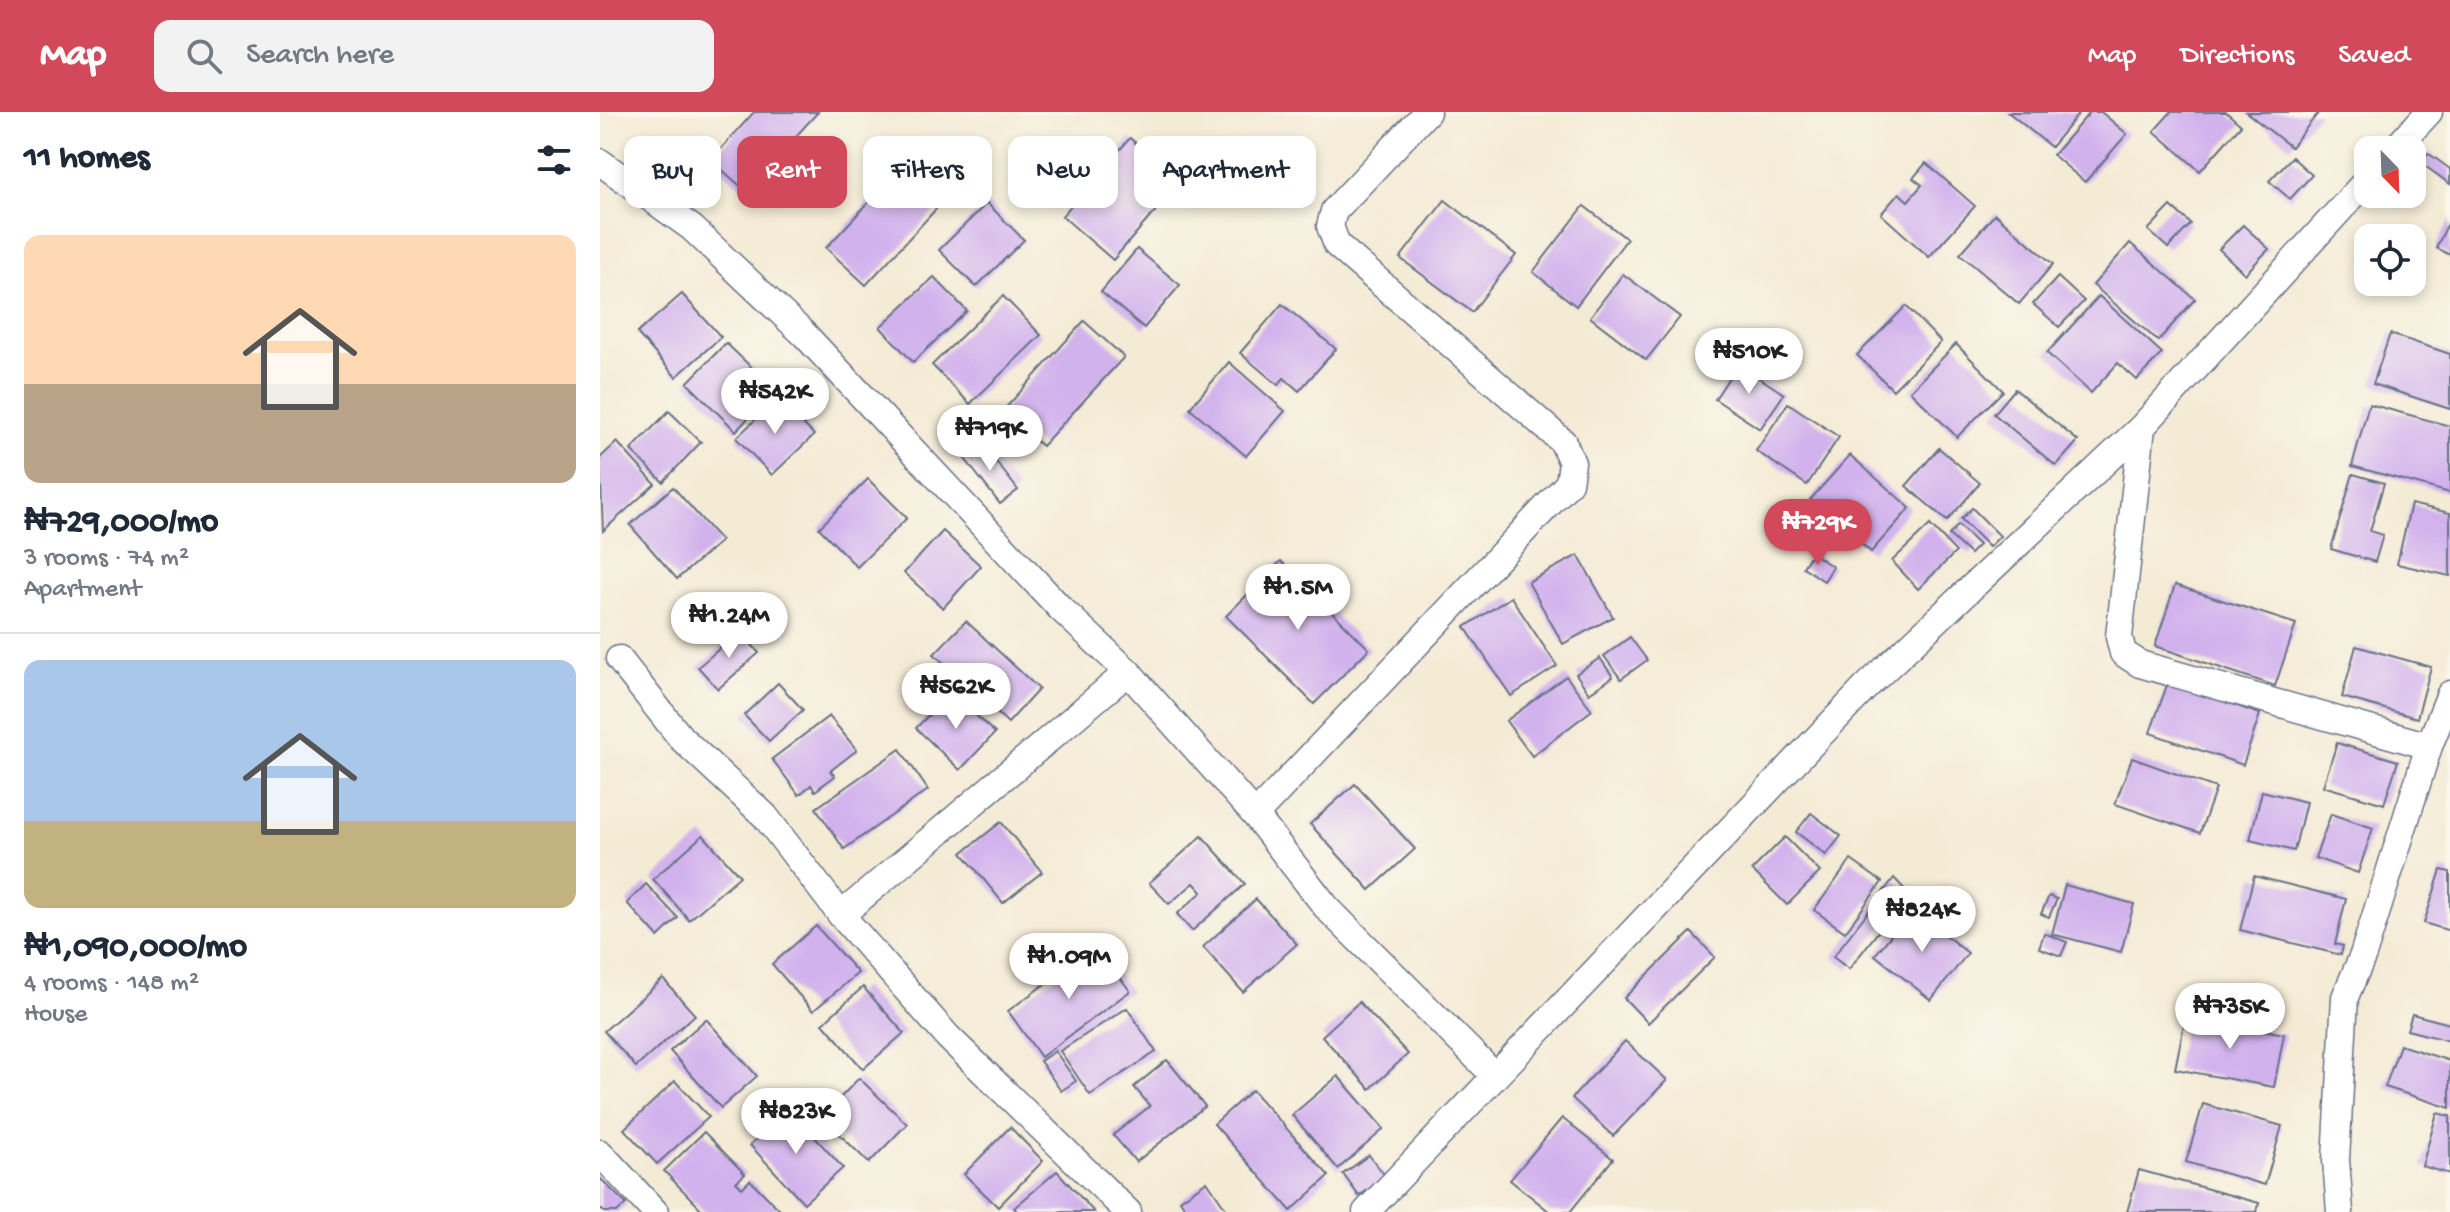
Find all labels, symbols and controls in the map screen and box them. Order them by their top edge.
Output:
search box [154,20,714,92]
text: Map [40,34,106,78]
icon: search [182,34,226,78]
text: Search here [246,39,394,74]
text: Map [2088,40,2136,73]
text: Directions [2180,40,2294,73]
text: Saved [2338,40,2410,73]
chip: Buy [624,136,721,208]
chip: Rent [737,136,847,208]
chip: Filters [863,136,992,208]
chip: New [1008,136,1118,208]
chip: Apartment [1134,136,1316,208]
north arrow [2354,136,2426,208]
map controls [2354,136,2426,296]
icon: filters [532,138,576,182]
text: 11 homes [24,140,150,180]
button: locate [2354,224,2426,296]
icon: home [228,287,372,431]
pin: ₦510K [1693,328,1805,396]
text: ₦510K [1713,338,1785,369]
pin: ₦542K [719,368,831,436]
text: ₦542K [739,378,811,409]
pin: ₦719K [934,405,1046,473]
text: ₦719K [955,415,1025,446]
pin: ₦729K [1762,499,1874,567]
text: ₦729,000/mo [24,504,219,544]
text: ₦729K [1782,509,1854,540]
text: 3 rooms · 74 m² [24,544,189,575]
pin: ₦1.5M [1242,564,1354,632]
text: ₦1.5M [1263,574,1333,605]
text: Apartment [24,575,141,606]
pin: ₦1.24M [664,592,794,660]
text: ₦1.24M [689,602,769,633]
pin: ₦562K [900,663,1012,731]
text: ₦562K [920,673,992,704]
icon: home [228,712,372,856]
pin: ₦824K [1866,886,1978,954]
text: ₦824K [1886,896,1958,927]
text: ₦1,090,000/mo [24,929,247,969]
pin: ₦1.09M [1004,933,1134,1001]
text: ₦1.09M [1027,943,1111,974]
text: 4 rooms · 148 m² [24,969,199,1000]
pin: ₦735K [2174,983,2286,1051]
text: ₦735K [2193,993,2267,1024]
text: House [24,1000,88,1031]
pin: ₦823K [740,1088,852,1156]
text: ₦823K [759,1098,833,1129]

